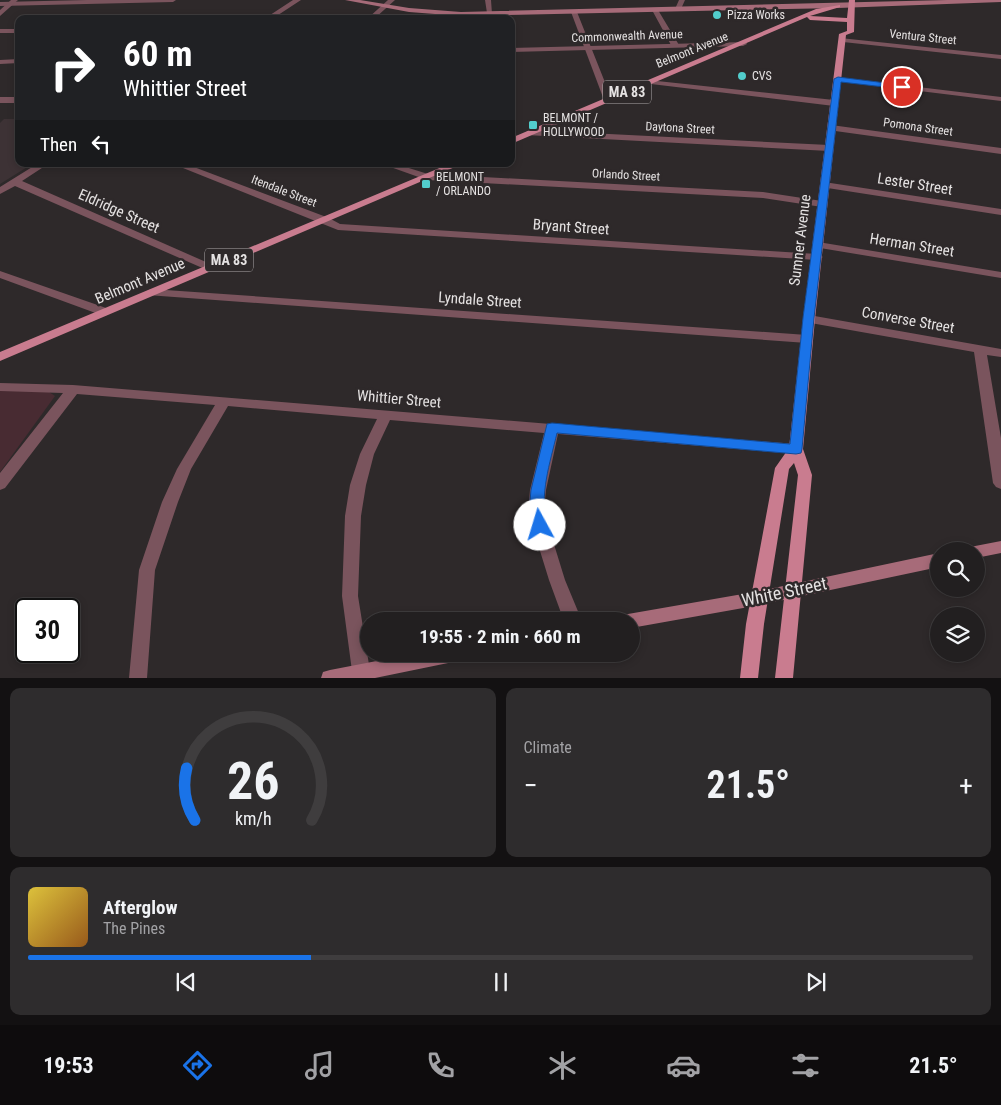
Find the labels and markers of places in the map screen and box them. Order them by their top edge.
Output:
place label: Pizza Works [727,8,785,22]
marker: Pizza Works [711,9,723,21]
pin [881,66,923,108]
place label: CVS [752,69,772,83]
marker: CVS [736,70,748,82]
place label: BELMONT / HOLLYWOOD [543,111,605,139]
marker: BELMONT / HOLLYWOOD [527,119,539,131]
place label: BELMONT / ORLANDO [436,170,491,198]
marker: BELMONT / ORLANDO [420,178,432,190]

